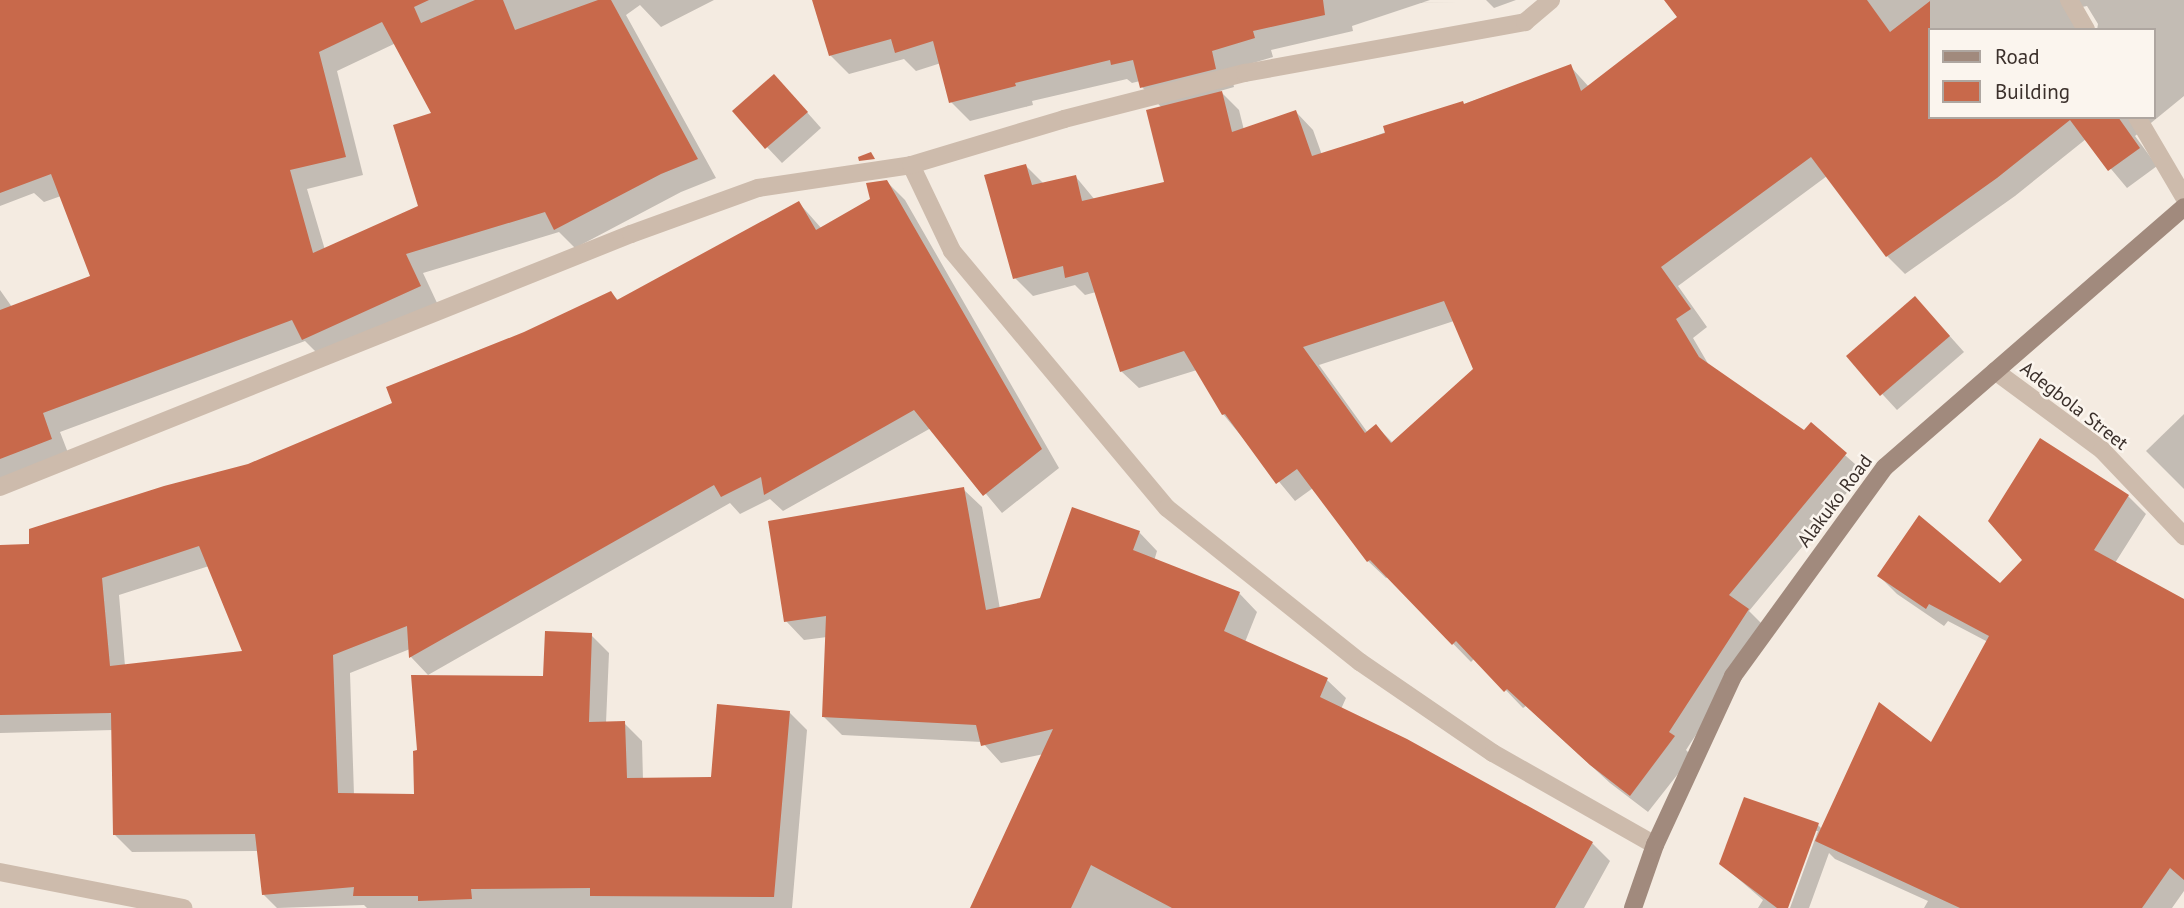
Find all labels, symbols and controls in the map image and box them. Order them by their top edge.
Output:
legend [1928,28,2156,119]
text: Road [1995,43,2039,70]
text: Building [1995,78,2070,105]
street label: Adegbola Street [2016,357,2132,455]
street label: Alakuko Road [1793,450,1877,552]

